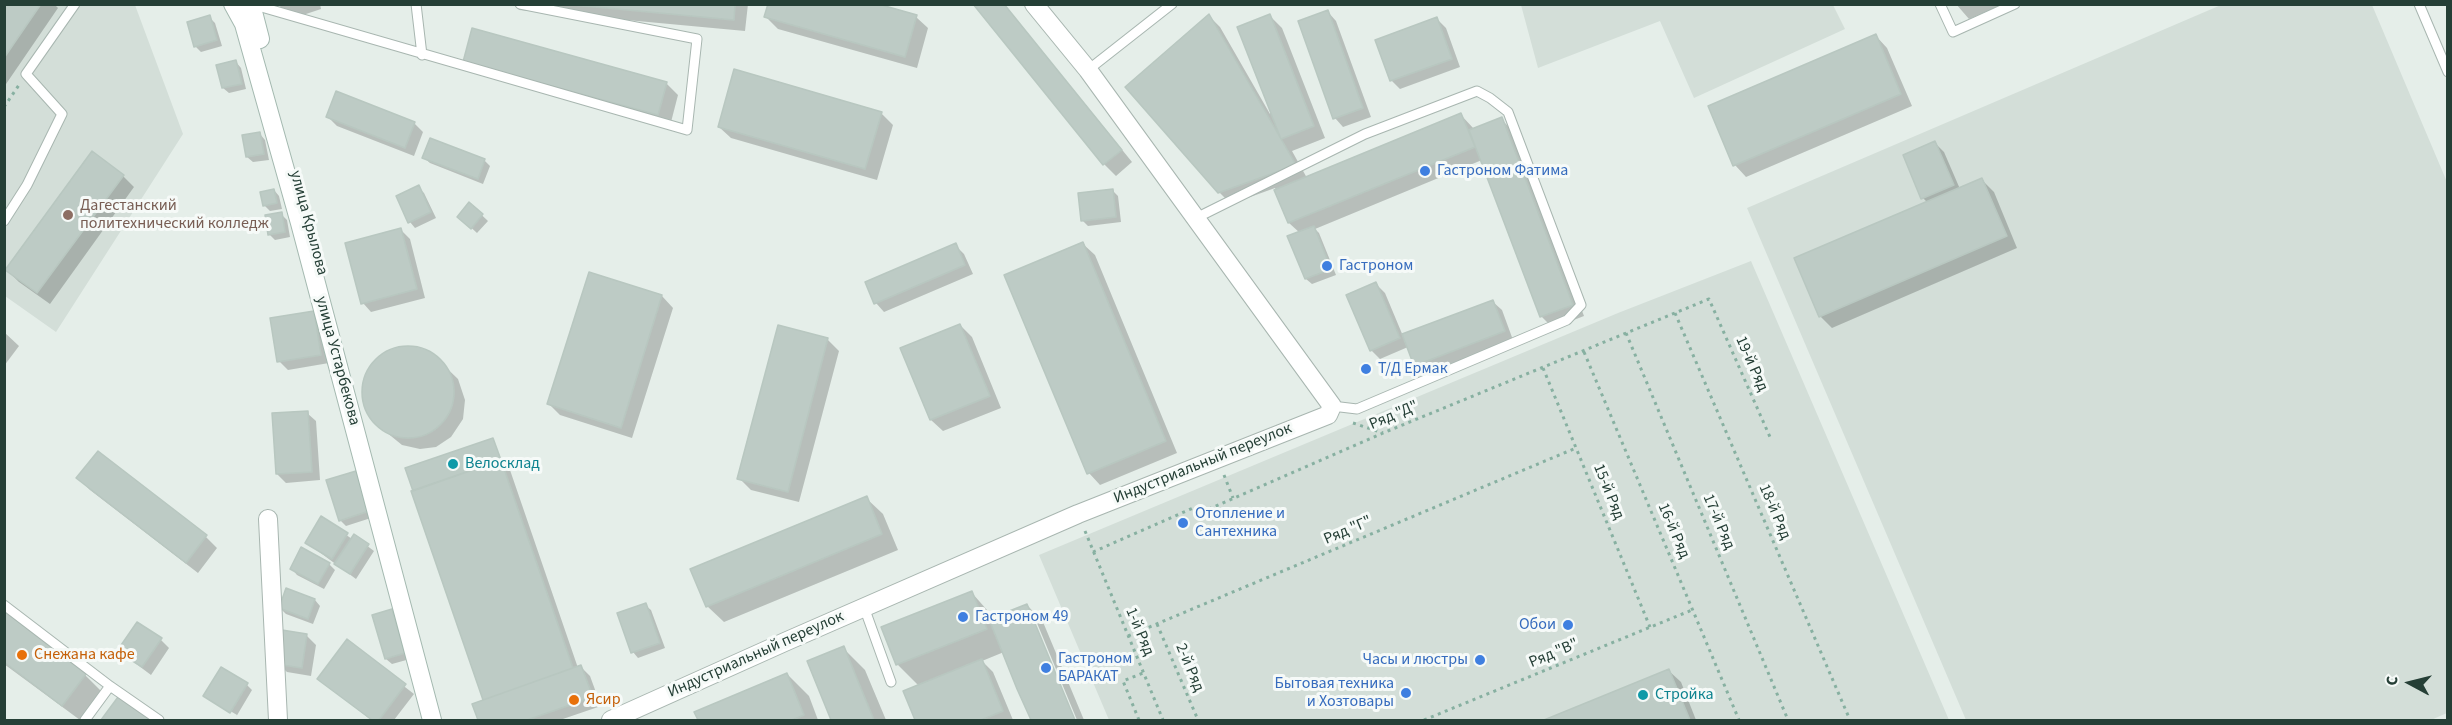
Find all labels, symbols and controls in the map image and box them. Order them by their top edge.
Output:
place label: Гастроном Фатима [1437,161,1568,181]
marker: Гастроном Фатима [1418,164,1432,178]
street label: улица Крылова [285,169,331,277]
place label: Дагестанский политехнический колледж [80,196,269,234]
marker: Дагестанский политехнический колледж [61,208,75,222]
place label: Гастроном [1339,256,1413,276]
marker: Гастроном [1320,259,1334,273]
street label: улица Устарбекова [311,294,363,428]
street label: 19-й Ряд [1730,333,1772,395]
place label: Т/Д Ермак [1378,359,1448,379]
marker: Т/Д Ермак [1359,362,1373,376]
street label: Ряд "Д" [1367,397,1421,435]
street label: Индустриальный переулок [1111,419,1295,509]
place label: Велосклад [465,454,540,474]
marker: Велосклад [446,457,460,471]
street label: 15-й Ряд [1588,461,1628,523]
street label: 18-й Ряд [1754,481,1794,543]
street label: 17-й Ряд [1698,491,1738,553]
street label: 16-й Ряд [1653,500,1693,562]
place label: Отопление и Сантехника [1195,504,1285,542]
street label: Ряд "Г" [1321,512,1375,550]
marker: Отопление и Сантехника [1176,516,1190,530]
street label: 1-й Ряд [1120,605,1158,659]
place label: Гастроном 49 [975,607,1068,627]
street label: Индустриальный переулок [665,608,847,702]
marker: Гастроном 49 [956,610,970,624]
place label: Обои [1519,615,1556,635]
marker: Обои [1561,618,1575,632]
street label: Ряд "В" [1526,635,1582,673]
street label: 2-й Ряд [1170,641,1208,695]
place label: Снежана кафе [34,645,135,665]
marker: Снежана кафе [15,648,29,662]
place label: Гастроном БАРАКАТ [1058,649,1132,687]
place label: Часы и люстры [1362,650,1468,670]
marker: Часы и люстры [1473,653,1487,667]
north arrow [2380,653,2440,713]
marker: Гастроном БАРАКАТ [1039,661,1053,675]
place label: Бытовая техника и Хозтовары [1275,674,1394,712]
text: С [2381,675,2404,687]
place label: Стройка [1655,685,1713,705]
marker: Бытовая техника и Хозтовары [1399,686,1413,700]
marker: Стройка [1636,688,1650,702]
place label: Ясир [586,690,621,710]
marker: Ясир [567,693,581,707]

